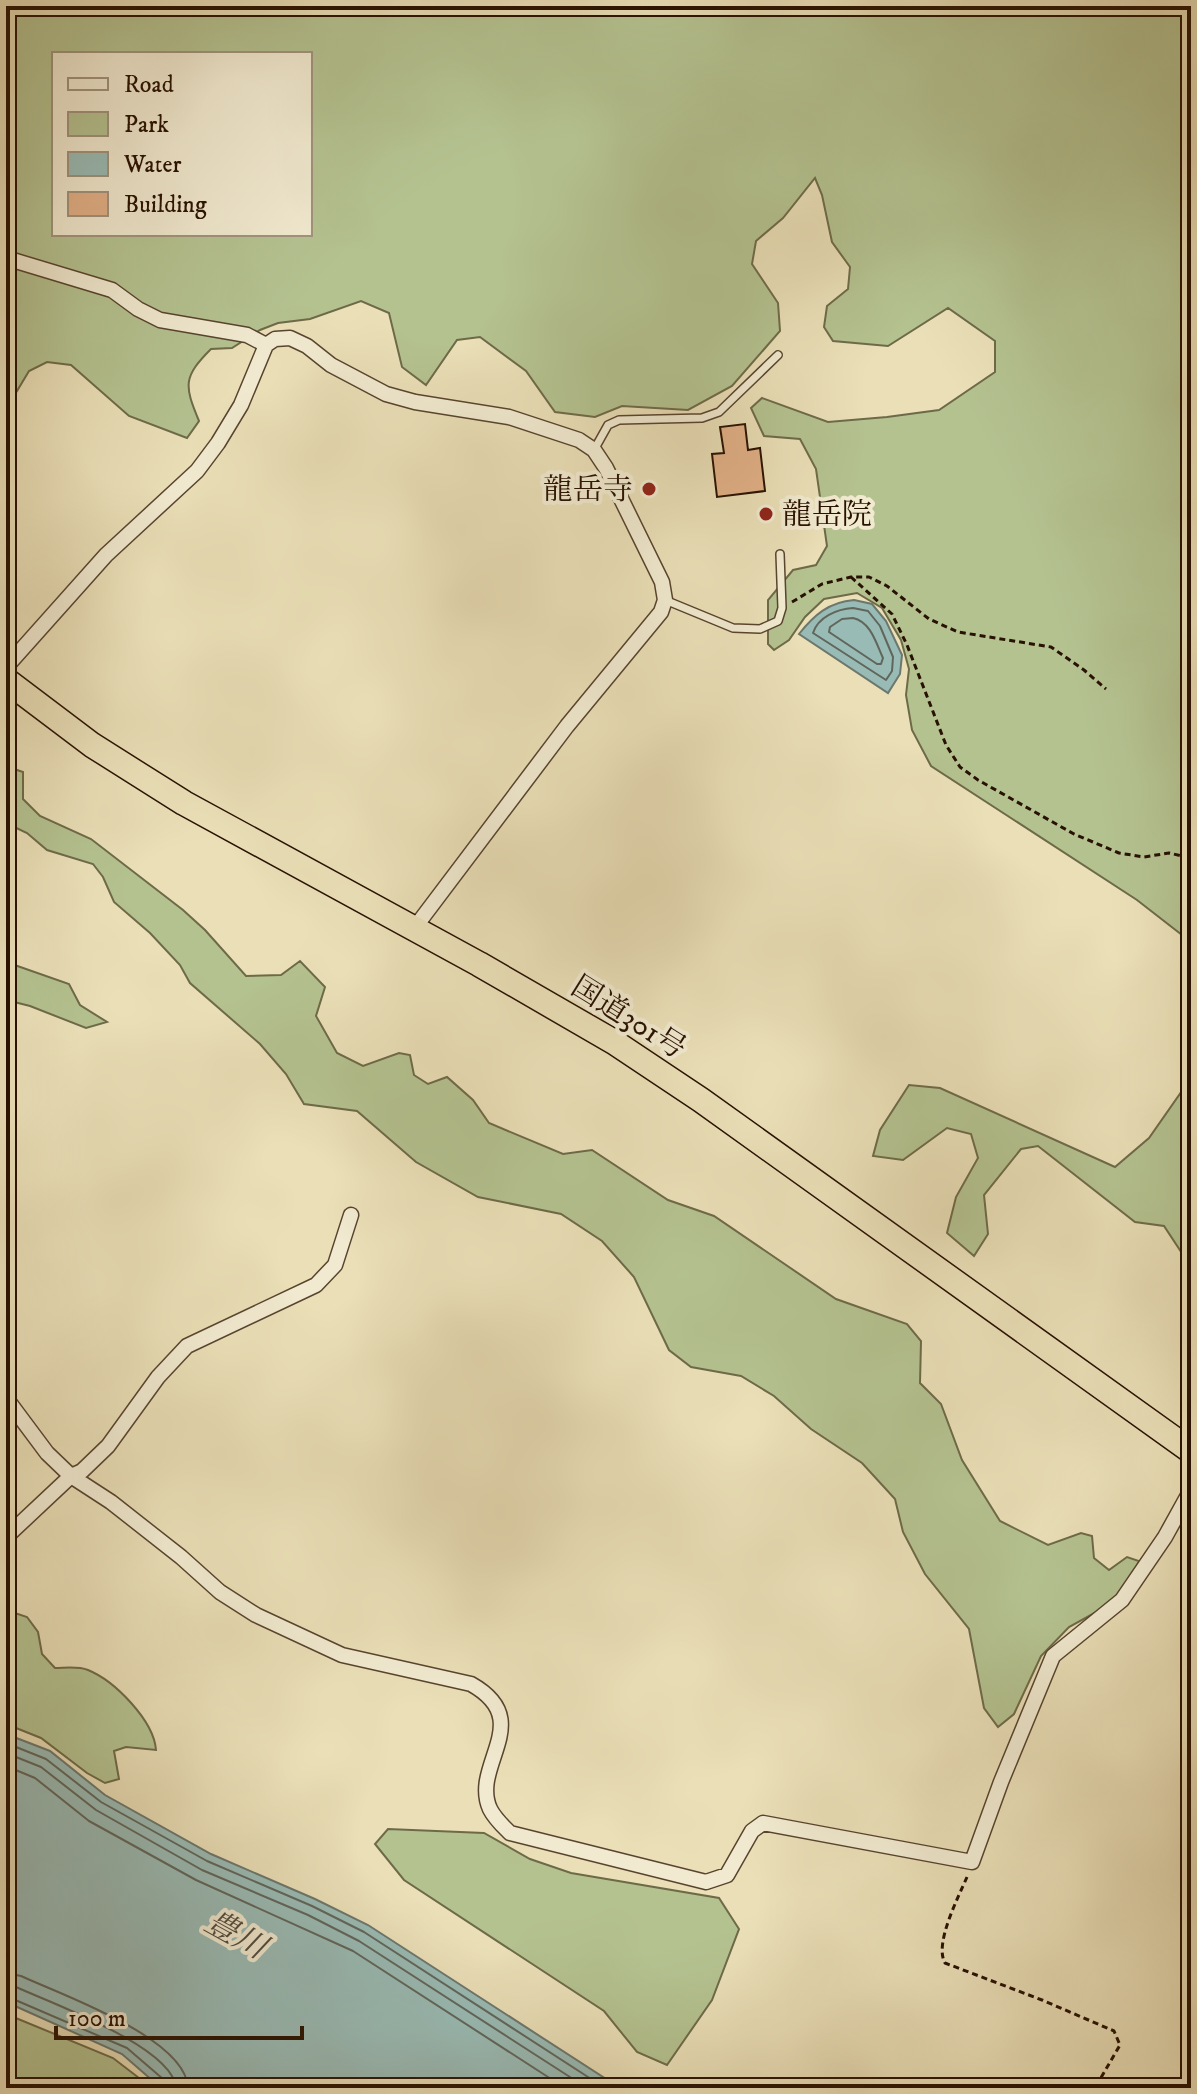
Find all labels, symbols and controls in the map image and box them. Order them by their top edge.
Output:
legend [52,52,312,236]
text: Road [124,70,174,100]
text: Park [124,110,169,140]
text: Water [123,150,181,180]
text: Building [124,190,207,220]
place label: 龍岳寺 [543,472,633,509]
marker: 龍岳寺 [640,480,658,498]
place label: 龍岳院 [782,497,872,534]
marker: 龍岳院 [757,505,775,523]
street label: 国道301号 [564,969,692,1068]
water label: 豊川 [197,1903,275,1970]
scale bar [56,1990,302,2040]
text: 100 m [68,2004,126,2034]

